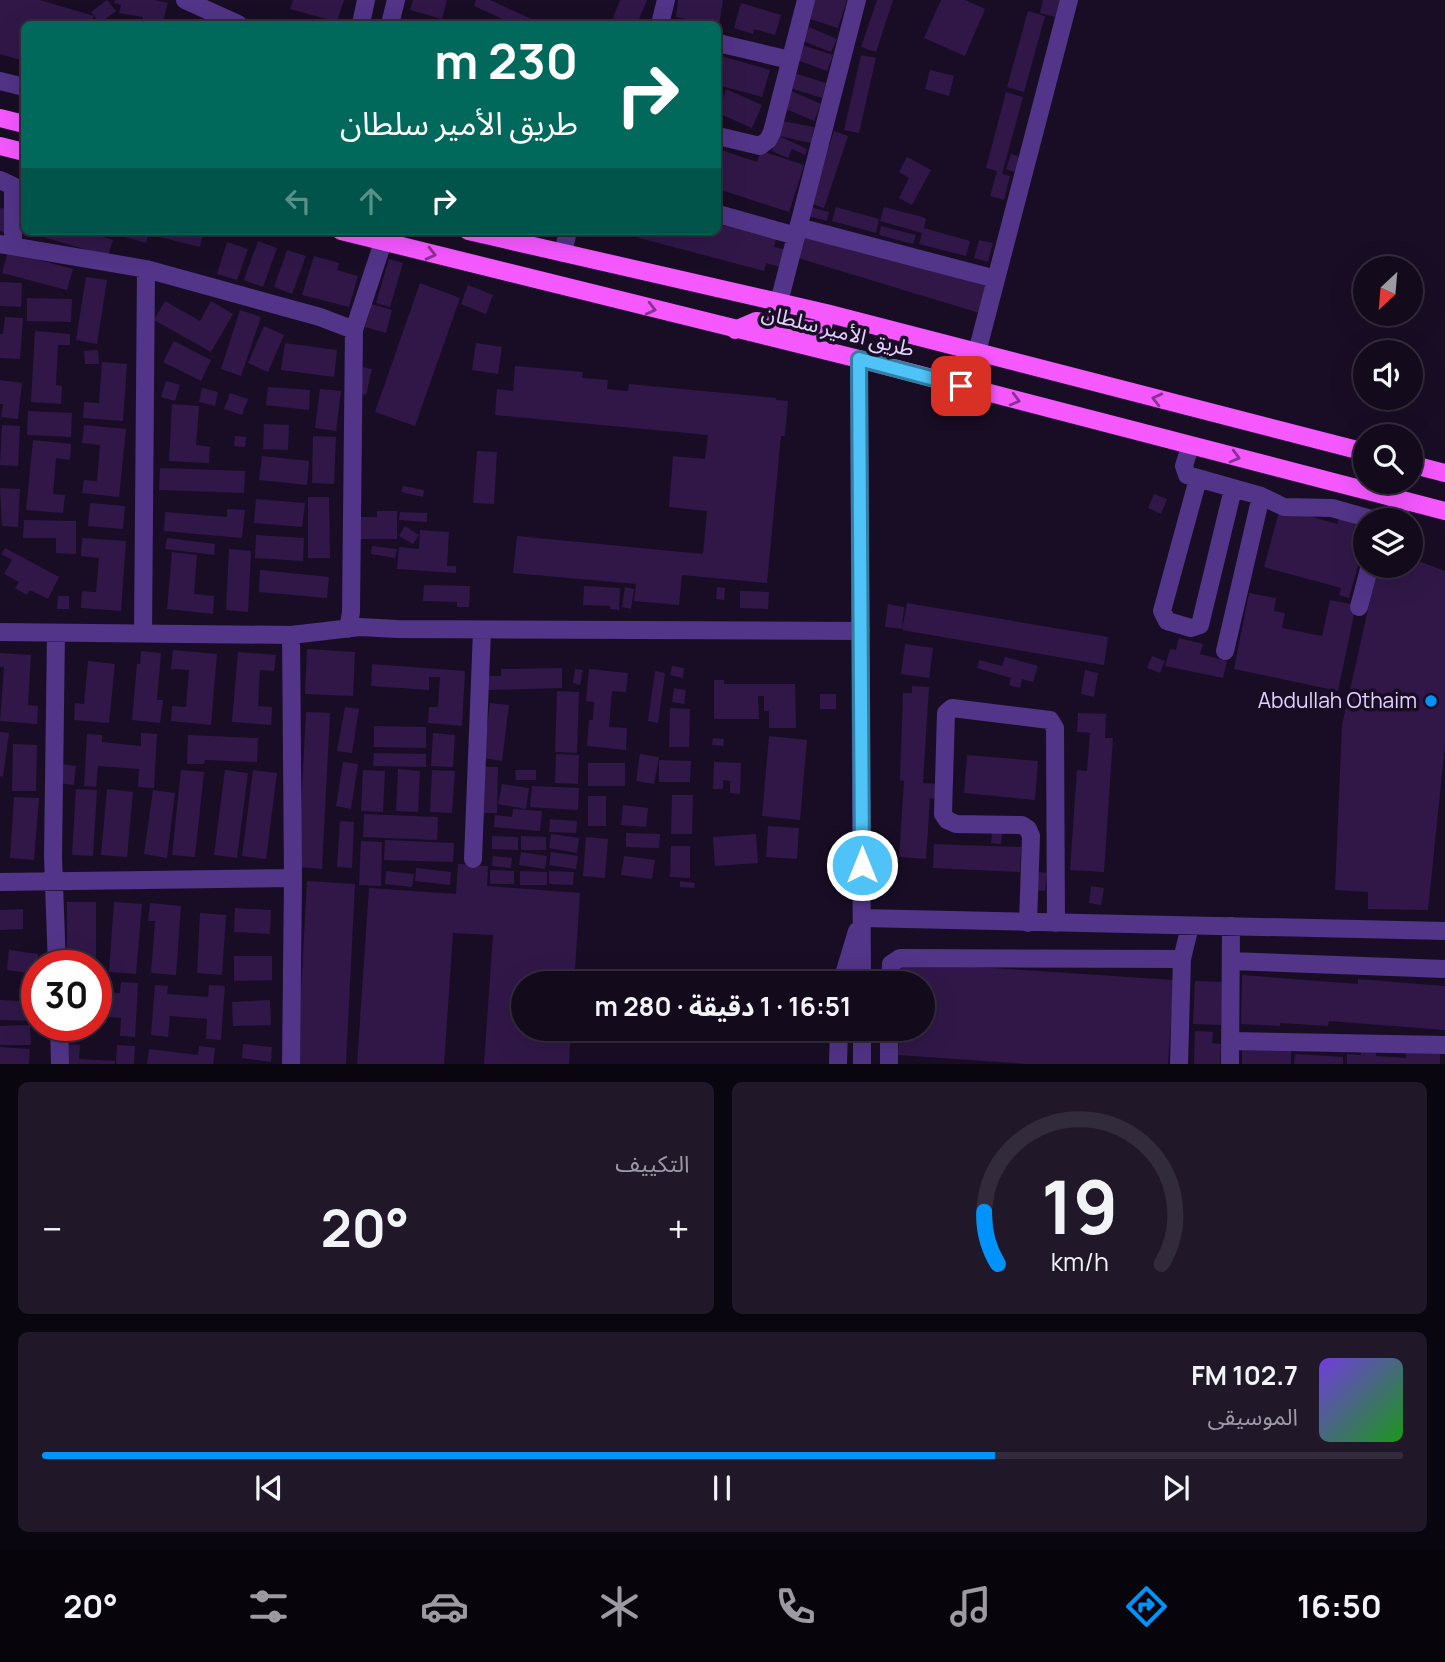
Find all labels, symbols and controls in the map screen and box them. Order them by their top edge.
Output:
text: 230 m [434,27,578,94]
icon: right [602,49,693,140]
text: طريق الأمير سلطان [340,101,578,145]
icon: left [279,182,317,220]
icon: ahead [352,182,390,220]
icon: right [425,182,463,220]
one-way arrow [425,246,437,260]
north arrow [1353,256,1423,326]
map controls [1353,256,1423,578]
street label: طريق الأمير سلطان [759,298,917,362]
one-way arrow [645,301,657,315]
button: sound [1353,340,1423,410]
pin [931,356,991,416]
icon: arrive [942,367,980,405]
one-way arrow [1009,392,1021,406]
one-way arrow [1151,393,1163,407]
button: search [1353,424,1423,494]
one-way arrow [1229,449,1241,463]
button: layers [1353,508,1423,578]
place label: Abdullah Othaim [1258,686,1417,714]
marker: Abdullah Othaim [1423,693,1439,709]
position arrow [825,828,899,902]
speed limit sign: 30 [21,950,112,1041]
text: 16:51 · 1 دقيقة · 280 m [595,988,851,1024]
text: التكييف [615,1147,690,1179]
text: 19 [1041,1156,1118,1256]
text: 20° [321,1192,409,1263]
text: − [42,1202,63,1254]
text: + [668,1202,689,1254]
text: km/h [1050,1244,1108,1279]
text: 102.7 FM [1191,1357,1298,1393]
text: الموسيقى [1207,1400,1298,1432]
icon: previous [250,1469,288,1507]
icon: pause [703,1469,741,1507]
icon: next [1157,1469,1195,1507]
icon: filters [244,1582,293,1631]
icon: car [420,1582,469,1631]
icon: climate [595,1582,644,1631]
icon: phone [771,1582,820,1631]
icon: music [946,1582,995,1631]
icon: directions [1122,1582,1171,1631]
text: 20° [63,1584,118,1628]
text: 16:50 [1297,1584,1382,1628]

